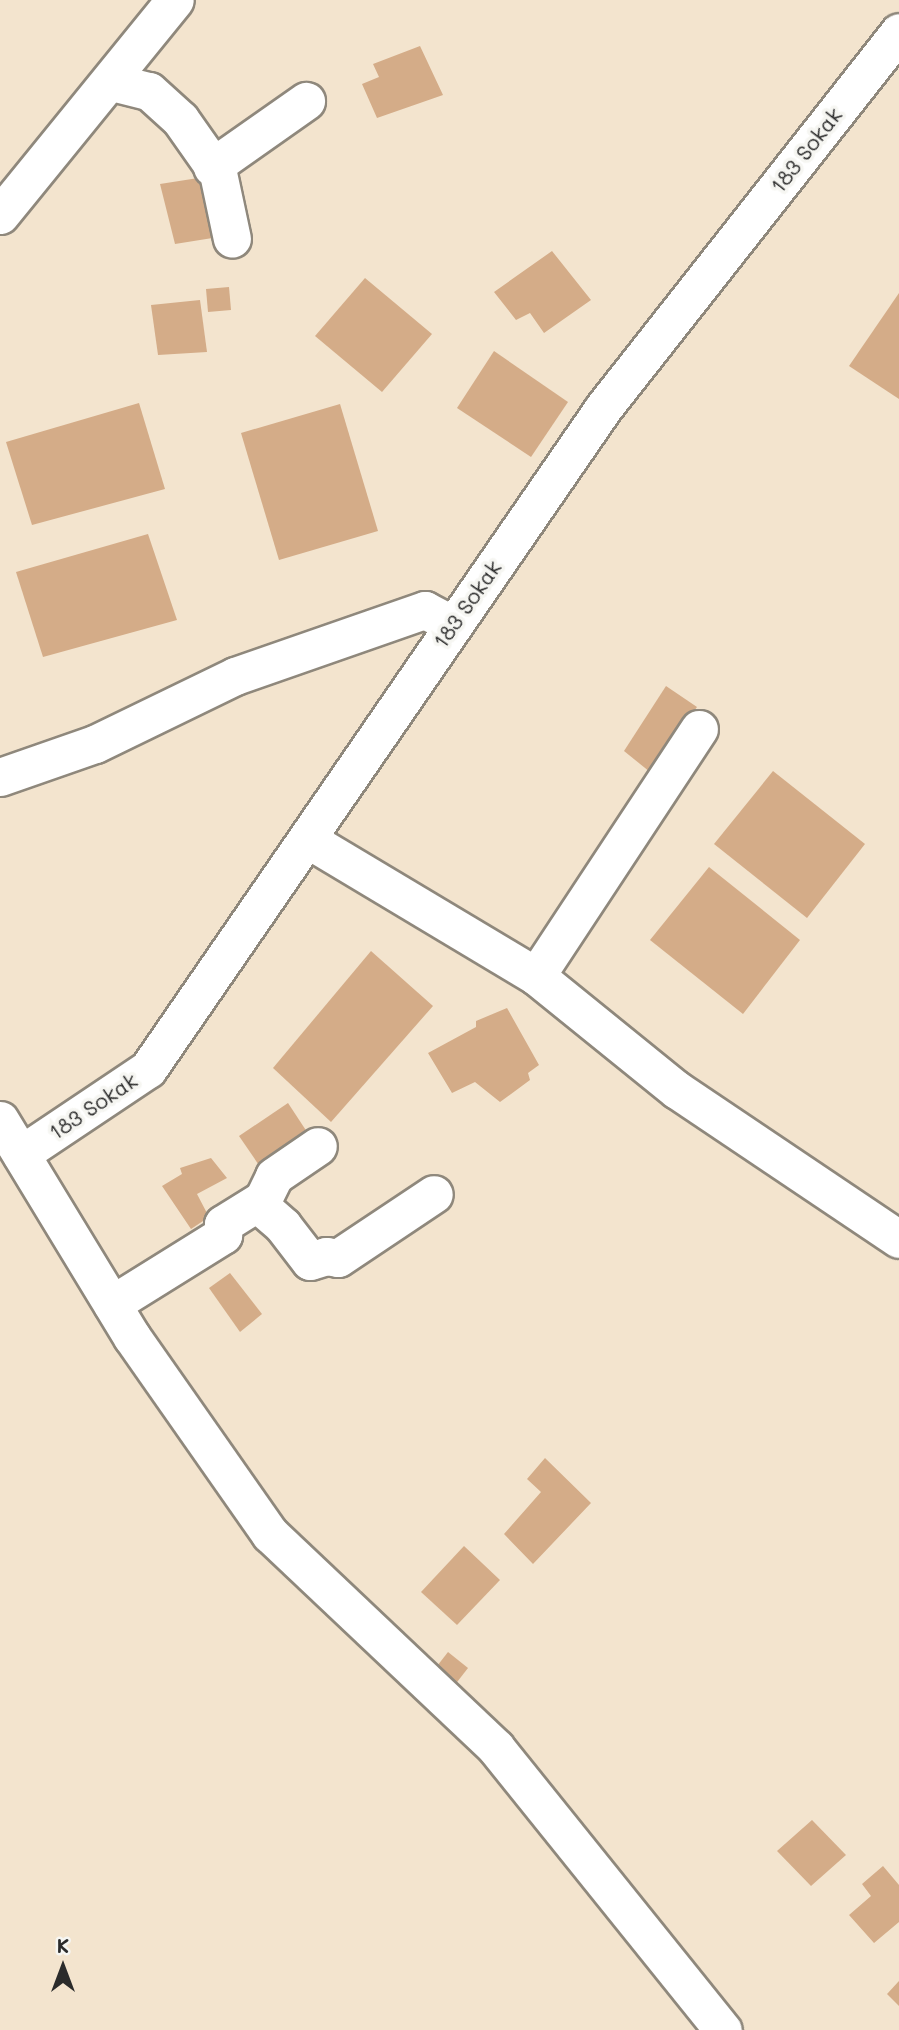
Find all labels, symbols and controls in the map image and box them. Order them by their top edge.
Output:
street label: 183 Sokak [765,103,847,197]
street label: 183 Sokak [428,555,506,653]
street label: 183 Sokak [44,1067,142,1145]
north arrow [28,1932,98,2002]
text: K [57,1933,69,1958]

